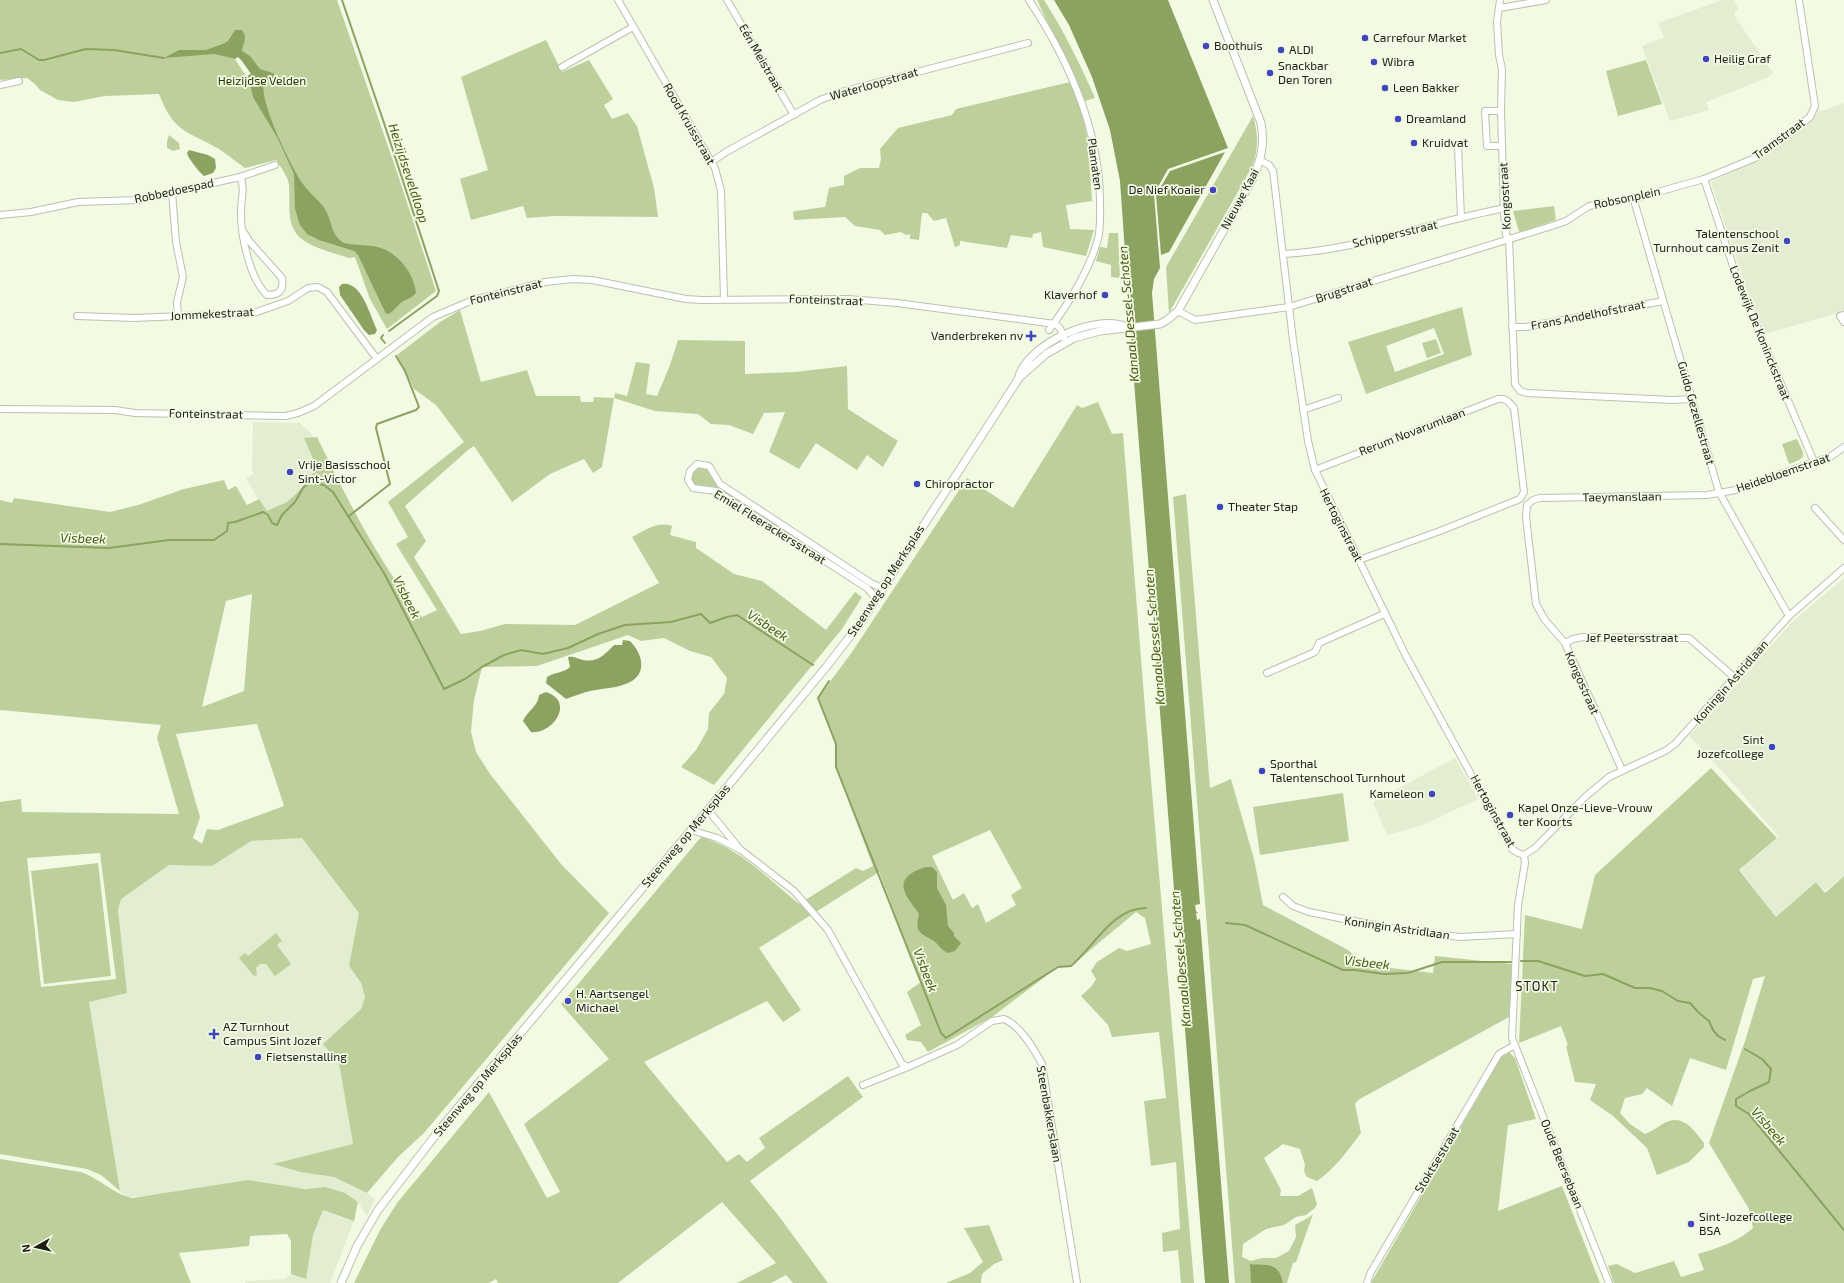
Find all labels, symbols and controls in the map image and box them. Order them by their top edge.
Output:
street label: Eén Meistraat [737,21,787,94]
place label: Carrefour Market [1373,30,1467,44]
marker: Carrefour Market [1360,33,1370,43]
place label: Boothuis [1214,38,1263,52]
marker: Boothuis [1201,41,1211,51]
place label: ALDI [1289,42,1314,56]
marker: ALDI [1276,45,1286,55]
place label: Heilig Graf [1714,51,1771,65]
place label: Wibra [1382,54,1415,68]
marker: Heilig Graf [1701,54,1711,64]
marker: Wibra [1369,57,1379,67]
place label: Snackbar Den Toren [1278,58,1332,86]
street label: Waterloopstraat [828,64,920,102]
marker: Snackbar Den Toren [1265,68,1275,78]
park label: Heizijdse Velden [218,73,306,88]
street label: Rood Kruisstraat [661,80,719,167]
place label: Leen Bakker [1393,80,1459,94]
marker: Leen Bakker [1380,83,1390,93]
place label: Dreamland [1406,111,1466,125]
marker: Dreamland [1393,114,1403,124]
street label: Tramstraat [1750,114,1808,162]
water label: Heizijdseveldloop [385,121,433,225]
place label: Kruidvat [1422,135,1468,149]
street label: Plamaten [1085,137,1107,191]
marker: Kruidvat [1409,138,1419,148]
street label: Kongostraat [1495,162,1513,230]
street label: Nieuwe Kaai [1217,166,1261,231]
street label: Robbedoespad [133,175,215,205]
place label: De Nief Koaier [1128,182,1205,196]
street label: Robsonplein [1592,183,1661,211]
marker: De Nief Koaier [1208,185,1218,195]
street label: Schippersstraat [1351,216,1439,250]
place label: Talentenschool Turnhout campus Zenit [1653,226,1779,254]
marker: Talentenschool Turnhout campus Zenit [1782,236,1792,246]
water label: Kanaal Dessel-Schoten [1114,245,1142,383]
street label: Lodewijk De Koninckstraat [1727,263,1795,403]
street label: Brugstraat [1313,273,1374,305]
street label: Fonteinstraat [468,275,544,307]
place label: Klaverhof [1044,287,1097,301]
marker: Klaverhof [1100,290,1110,300]
street label: Fonteinstraat [789,291,864,307]
street label: Frans Andelhofstraat [1530,296,1646,332]
street label: Jommekestraat [170,304,255,322]
place label: Vanderbreken nv [931,328,1024,342]
marker: Vanderbreken nv [1026,331,1036,341]
street label: Guido Gezellestraat [1675,359,1719,467]
street label: Rerum Novarumlaan [1357,404,1467,458]
street label: Fonteinstraat [169,405,244,421]
street label: Heidebloemstraat [1734,449,1832,495]
place label: Vrije Basisschool Sint-Victor [298,457,391,485]
marker: Vrije Basisschool Sint-Victor [285,467,295,477]
place label: Chiropractor [925,476,994,490]
marker: Chiropractor [912,479,922,489]
street label: Hertoginstraat [1317,485,1367,564]
street label: Emiel Fleerackersstraat [712,486,829,567]
street label: Taeymanslaan [1582,488,1662,504]
place label: Theater Stap [1228,499,1298,513]
marker: Theater Stap [1215,502,1225,512]
street label: Steenweg op Merksplas [844,522,927,639]
water label: Visbeek [60,529,106,547]
water label: Kanaal Dessel-Schoten [1140,568,1168,706]
water label: Visbeek [389,573,425,621]
water label: Visbeek [744,606,792,644]
street label: Jef Peetersstraat [1586,630,1679,644]
street label: Koningin Astridlaan [1690,637,1770,726]
street label: Kongostraat [1563,649,1603,717]
place label: Sint Jozefcollege [1697,732,1764,760]
marker: Sint Jozefcollege [1767,742,1777,752]
place label: Sporthal Talentenschool Turnhout [1270,756,1406,784]
marker: Sporthal Talentenschool Turnhout [1257,766,1267,776]
street label: Hertoginstraat [1468,772,1520,849]
street label: Steenweg op Merksplas [638,781,733,890]
place label: Kameleon [1370,786,1424,800]
marker: Kameleon [1427,789,1437,799]
place label: Kapel Onze-Lieve-Vrouw ter Koorts [1518,800,1653,828]
marker: Kapel Onze-Lieve-Vrouw ter Koorts [1505,810,1515,820]
water label: Kanaal Dessel-Schoten [1166,890,1194,1028]
street label: Koningin Astridlaan [1344,913,1451,941]
water label: Visbeek [910,946,942,994]
water label: Visbeek [1343,952,1391,972]
district label: STOKT [1515,978,1559,994]
place label: H. Aartsengel Michael [576,986,649,1014]
marker: H. Aartsengel Michael [563,996,573,1006]
place label: AZ Turnhout Campus Sint Jozef [223,1019,322,1047]
marker: AZ Turnhout Campus Sint Jozef [208,1028,220,1040]
street label: Steenweg op Merksplas [430,1030,525,1139]
place label: Fietsenstalling [266,1049,347,1063]
marker: Fietsenstalling [253,1052,263,1062]
street label: Steenbakkerslaan [1035,1065,1065,1163]
water label: Visbeek [1748,1103,1790,1149]
street label: Oude Beersebaan [1539,1117,1587,1211]
street label: Stoktsestraat [1411,1124,1462,1195]
place label: Sint-Jozefcollege BSA [1699,1209,1792,1237]
marker: Sint-Jozefcollege BSA [1686,1219,1696,1229]
north arrow [16,1227,56,1267]
text: N [19,1244,33,1253]

